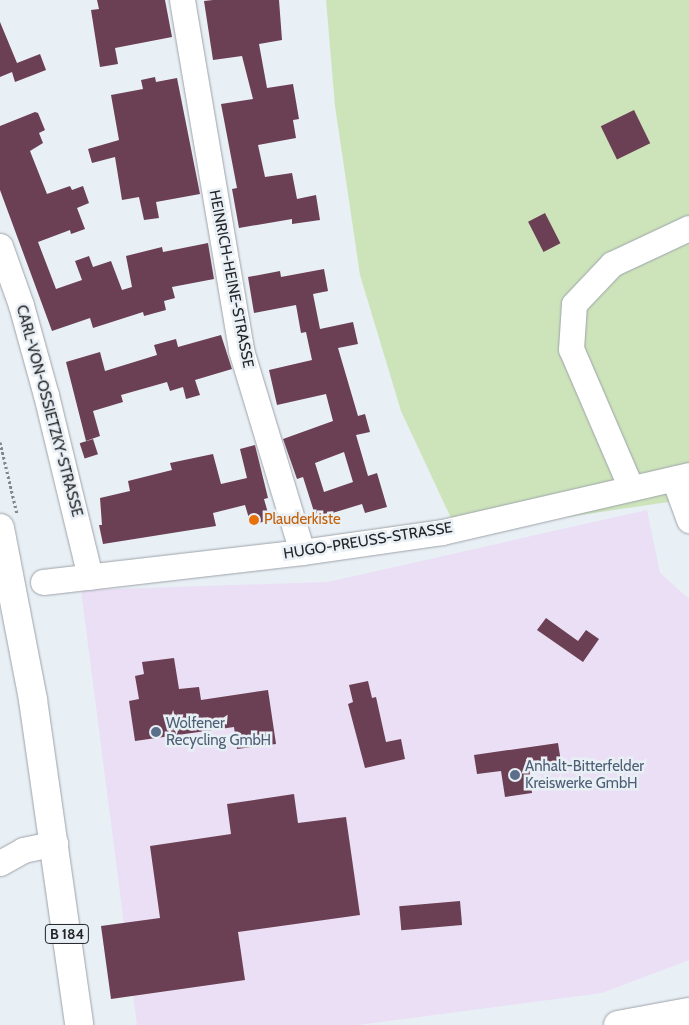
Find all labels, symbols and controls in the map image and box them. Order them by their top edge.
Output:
street label: HEINRICH-HEINE-STRASSE [205,189,257,369]
street label: CARL-VON-OSSIETZKY-STRASSE [12,303,86,519]
place label: Plauderkiste [264,511,341,529]
marker: Plauderkiste [248,514,260,526]
street label: HUGO-PREUSS-STRASSE [282,519,454,563]
place label: Wolfener Recycling GmbH [166,714,271,749]
marker: Wolfener Recycling GmbH [150,726,162,738]
place label: Anhalt-Bitterfelder Kreiswerke GmbH [525,757,644,792]
marker: Anhalt-Bitterfelder Kreiswerke GmbH [509,769,521,781]
road number: B 184 [44,922,90,946]

